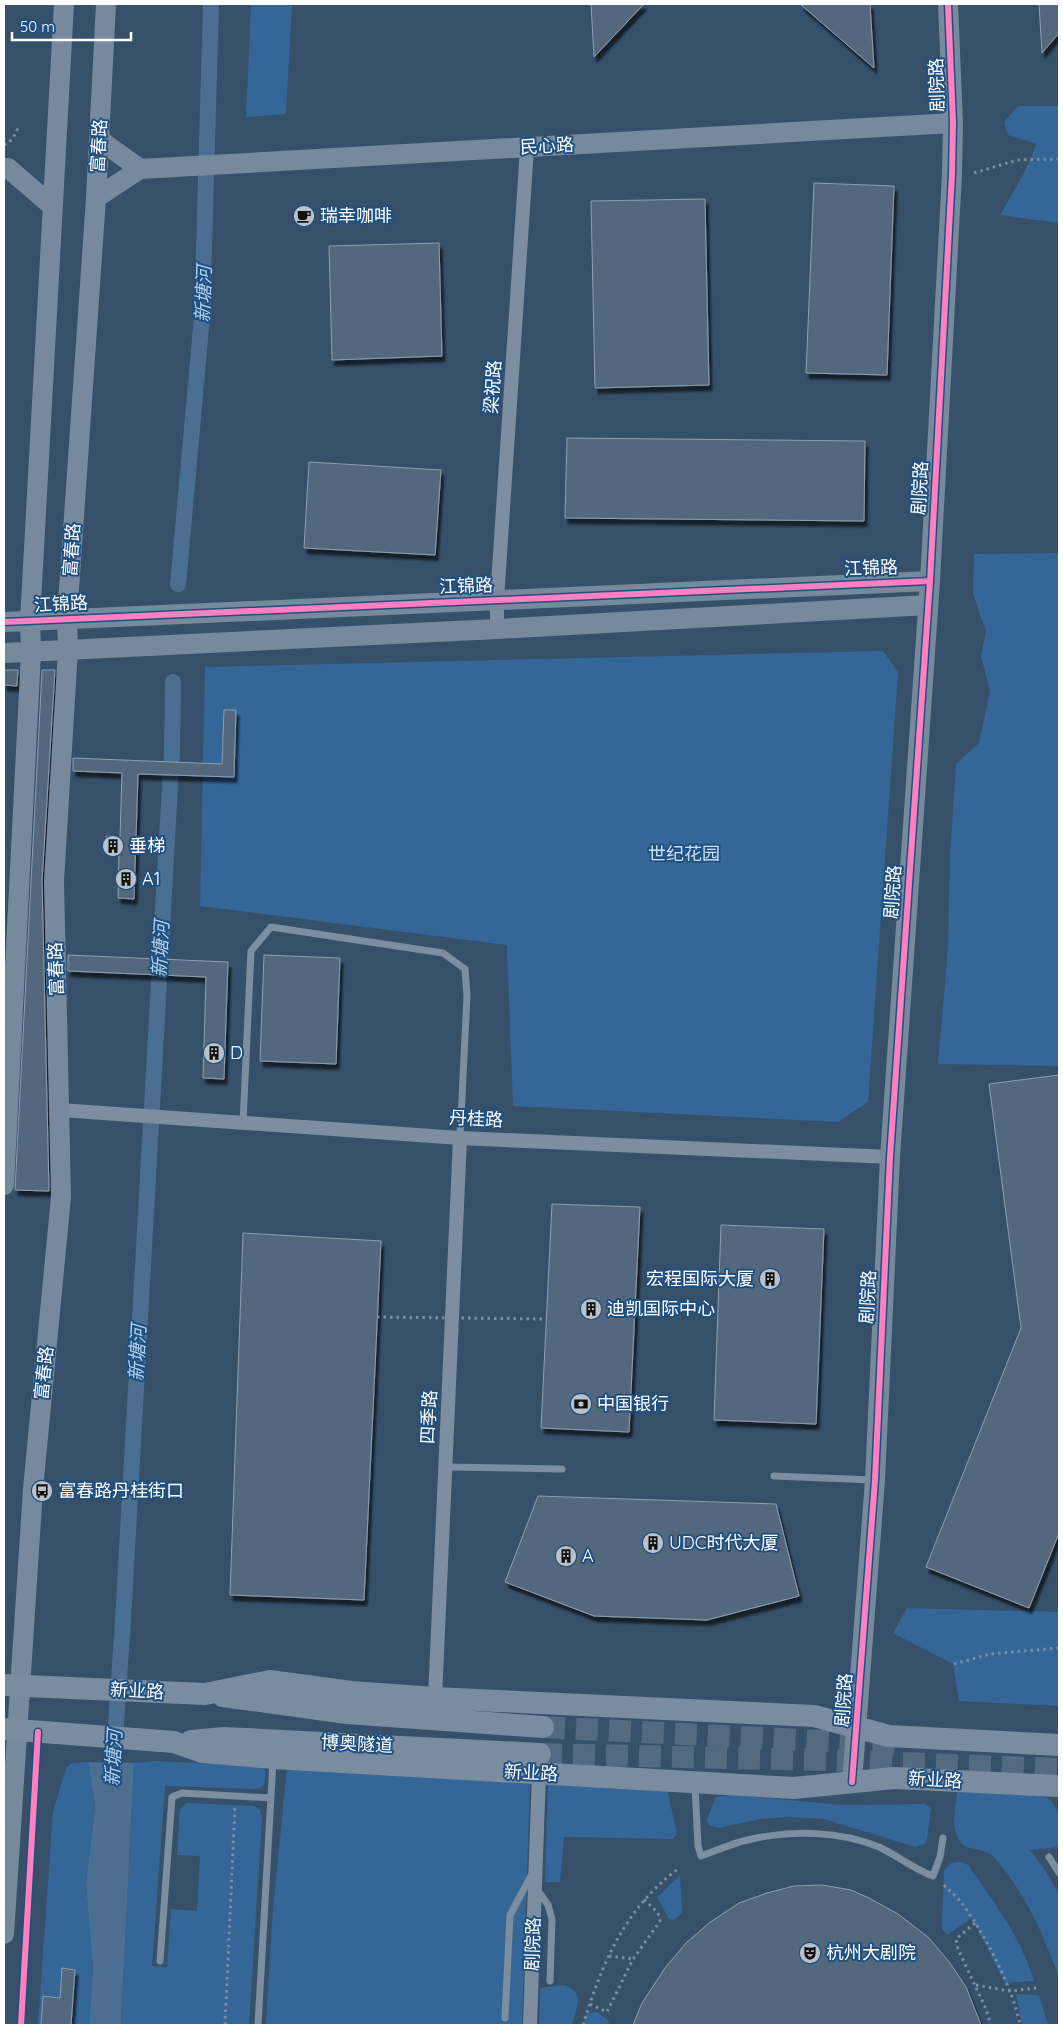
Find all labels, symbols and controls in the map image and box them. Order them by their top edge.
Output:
scale bar [12,10,131,42]
text: 50 m [20,17,55,36]
street label: 剧院路 [924,58,949,112]
street label: 富春路 [86,118,111,174]
street label: 民心路 [519,133,575,158]
cafe icon: 瑞幸咖啡 [292,204,316,228]
place label: 瑞幸咖啡 [320,204,392,227]
water label: 新塘河 [190,261,216,323]
street label: 梁祝路 [479,359,506,415]
street label: 剧院路 [907,460,932,516]
street label: 富春路 [58,522,85,578]
street label: 江锦路 [844,555,898,580]
street label: 江锦路 [439,573,493,598]
street label: 江锦路 [33,591,89,616]
building icon: 垂梯 [101,834,125,858]
place label: 垂梯 [129,834,165,857]
park label: 世纪花园 [648,842,720,865]
street label: 剧院路 [879,864,906,920]
building icon: A1 [114,867,138,891]
place label: A1 [142,867,160,890]
water label: 新塘河 [147,916,174,978]
street label: 富春路 [43,942,68,996]
building icon: D [202,1041,226,1065]
place label: D [230,1041,243,1064]
street label: 丹桂路 [448,1106,504,1131]
place label: 宏程国际大厦 [646,1267,754,1290]
building icon: 宏程国际大厦 [758,1267,782,1291]
street label: 剧院路 [855,1269,880,1325]
building icon: 迪凯国际中心 [579,1297,603,1321]
place label: 迪凯国际中心 [607,1297,715,1320]
water label: 新塘河 [124,1320,151,1382]
street label: 富春路 [29,1345,58,1401]
street label: 四季路 [416,1389,441,1445]
bank icon: 中国银行 [569,1392,593,1416]
place label: 中国银行 [597,1392,669,1415]
bus stop icon: 富春路丹桂街口 [30,1479,54,1503]
place label: 富春路丹桂街口 [58,1479,184,1502]
building icon: UDC时代大厦 [641,1531,665,1555]
place label: UDC时代大厦 [669,1531,779,1554]
building icon: A [554,1544,578,1568]
place label: A [582,1544,594,1567]
street label: 剧院路 [830,1672,857,1728]
street label: 新业路 [109,1678,165,1703]
water label: 新塘河 [100,1725,127,1787]
street label: 博奥隧道 [320,1730,394,1757]
street label: 新业路 [503,1760,559,1785]
street label: 新业路 [907,1767,963,1792]
street label: 剧院路 [520,1917,545,1971]
theatre icon: 杭州大剧院 [798,1941,822,1965]
place label: 杭州大剧院 [826,1941,916,1964]

